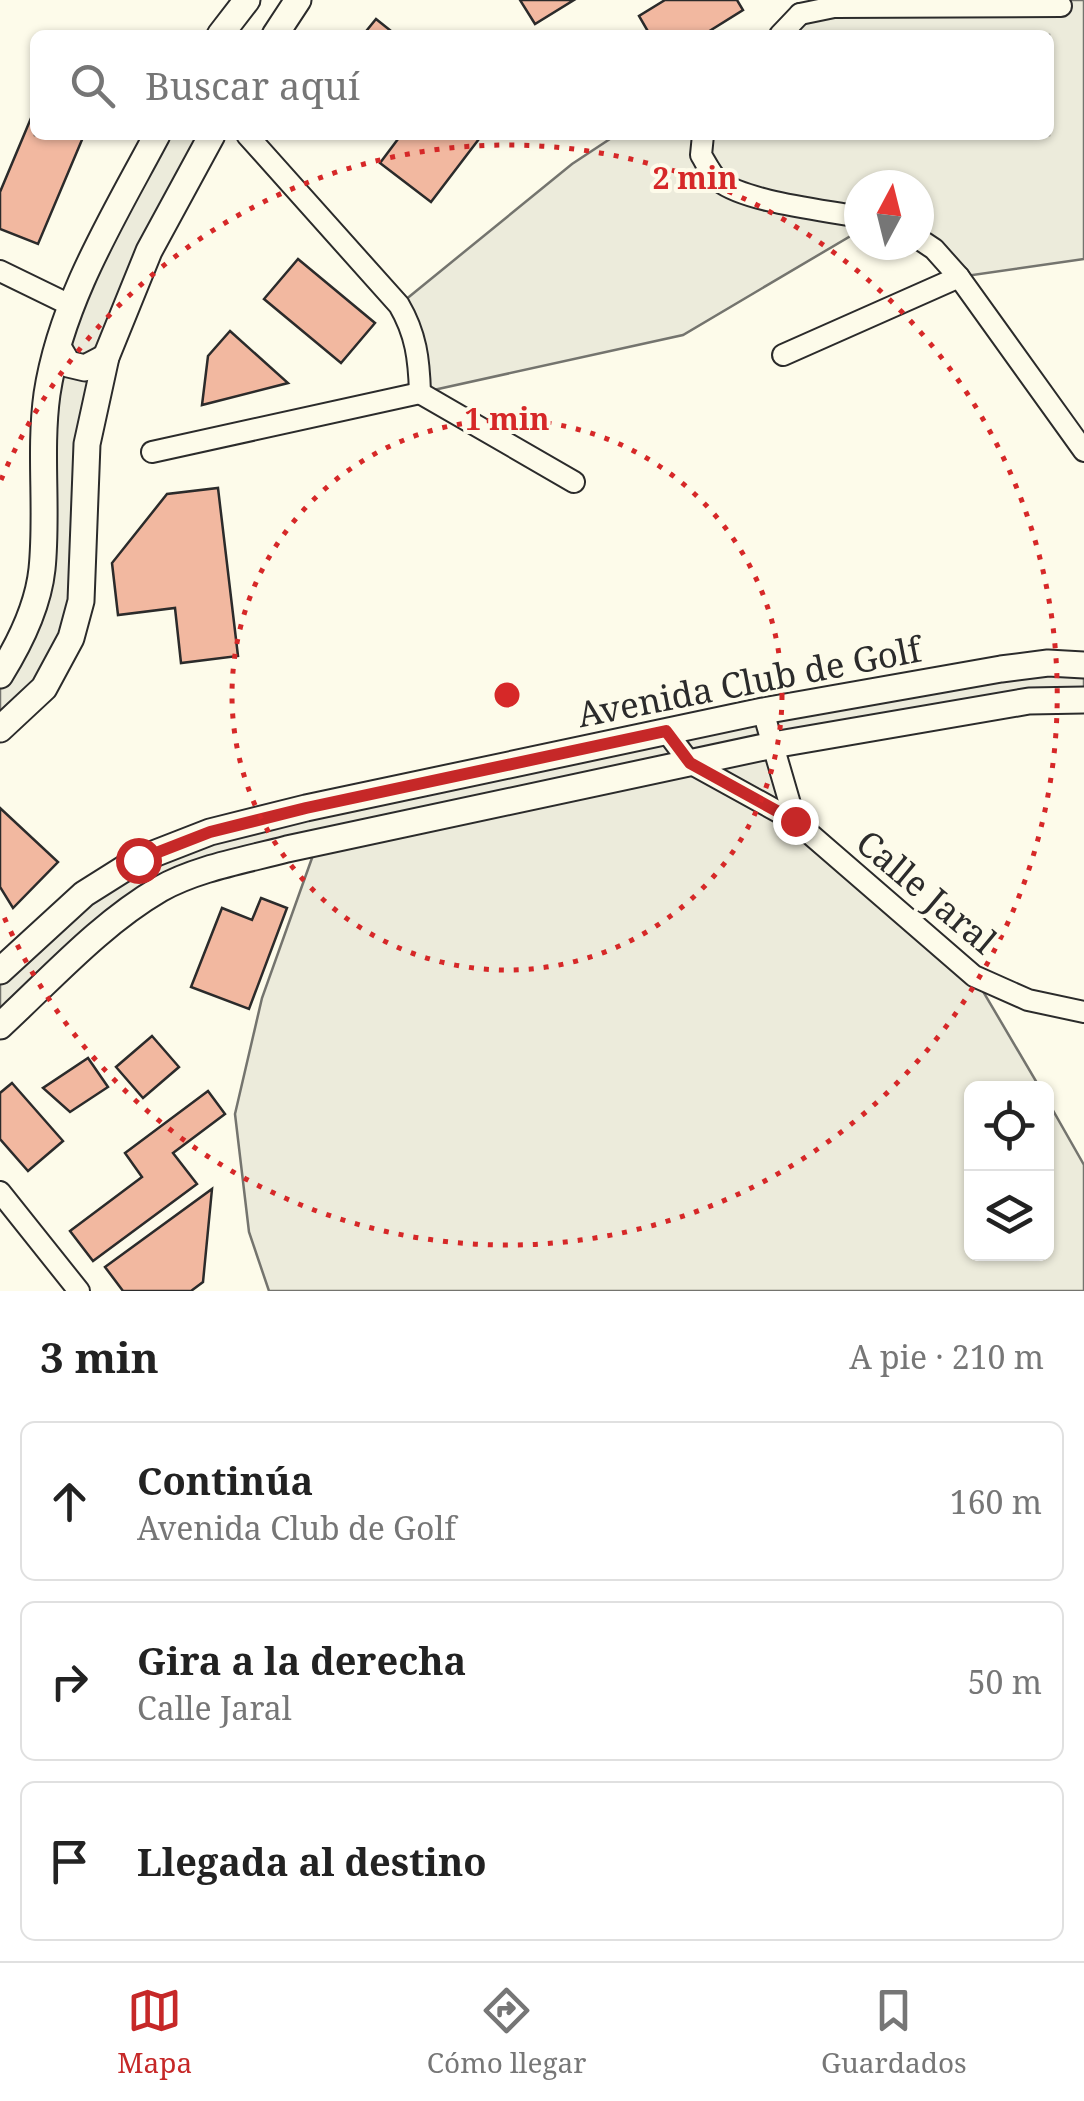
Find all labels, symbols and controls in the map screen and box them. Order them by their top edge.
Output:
search box [30,30,1054,140]
icon: search [65,58,120,113]
text: Buscar aquí [145,59,360,111]
text: 2 min [653,157,737,198]
north arrow [844,170,934,260]
text: 1 min [465,398,549,439]
street label: Avenida Club de Golf [573,624,928,737]
centre of rings [489,677,525,713]
route end [773,799,819,845]
street label: Calle Jaral [847,819,1007,963]
route start [116,838,162,884]
map controls [964,1081,1054,1261]
button: locate [964,1081,1054,1171]
button: layers [964,1171,1054,1261]
text: 3 min [40,1328,159,1385]
text: A pie · 210 m [849,1335,1044,1378]
text: Continúa [137,1454,313,1506]
icon: ahead [42,1474,97,1529]
text: 160 m [950,1480,1042,1523]
text: Avenida Club de Golf [137,1506,456,1549]
text: Gira a la derecha [137,1634,466,1686]
icon: right [42,1654,97,1709]
text: 50 m [968,1660,1042,1703]
text: Calle Jaral [137,1686,292,1729]
icon: arrive [42,1834,97,1889]
text: Llegada al destino [137,1835,487,1887]
tab: Mapa [117,1983,192,2081]
tab: Cómo llegar [427,1983,586,2081]
tab: Guardados [821,1983,967,2081]

